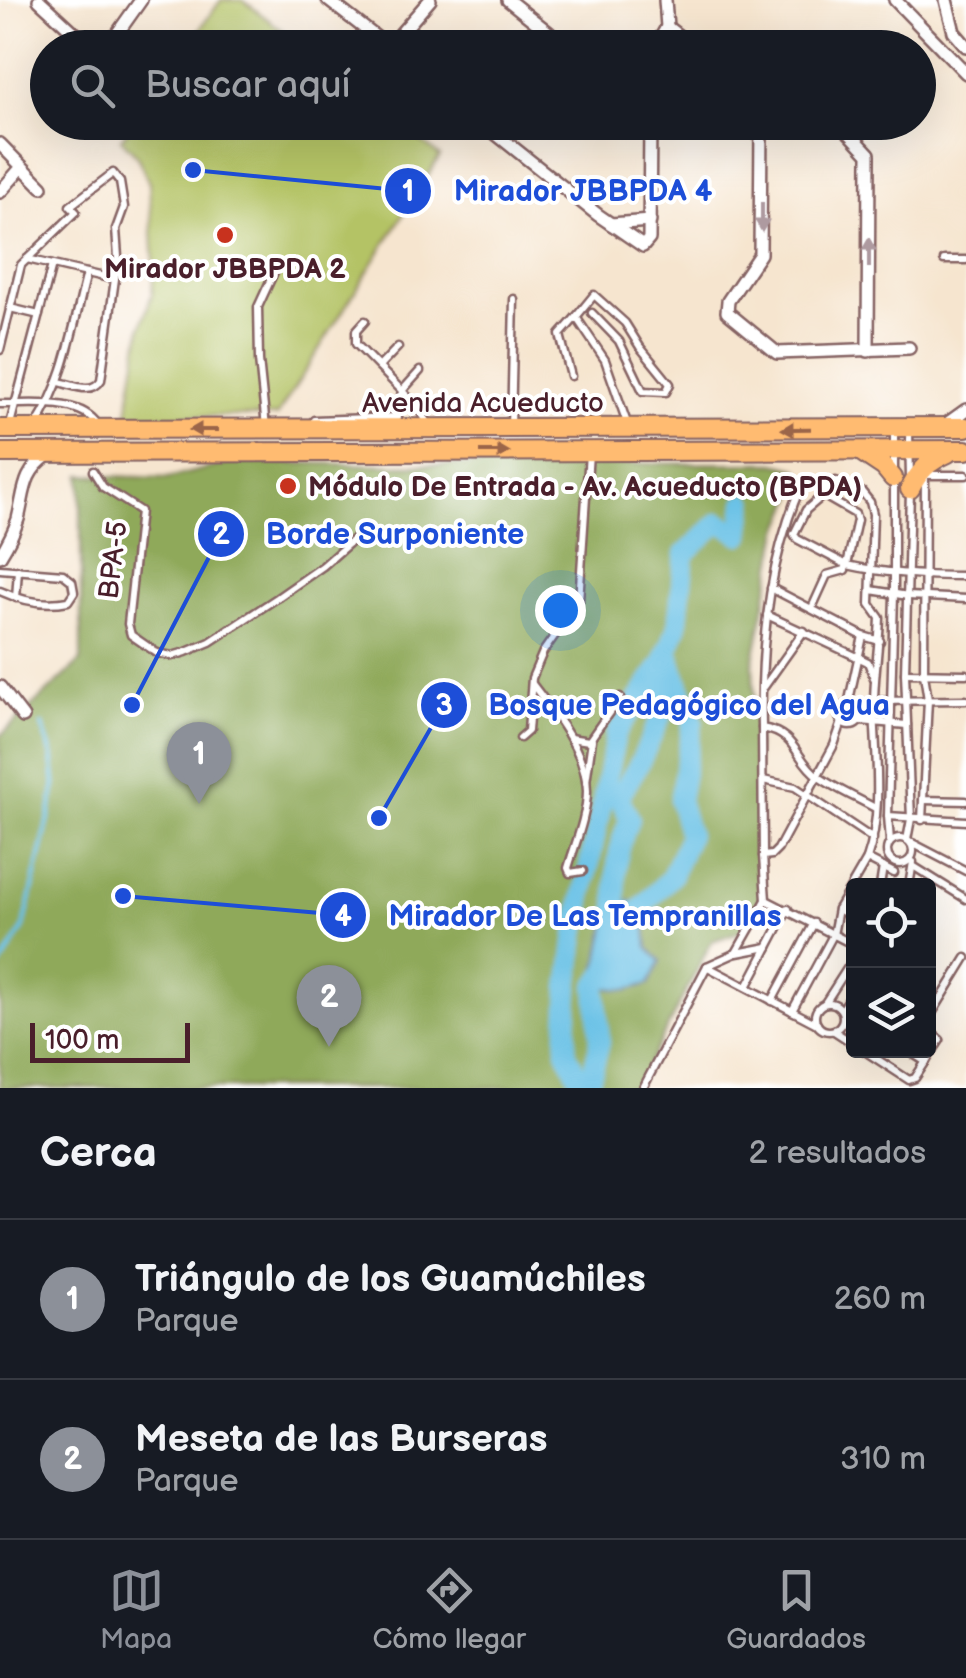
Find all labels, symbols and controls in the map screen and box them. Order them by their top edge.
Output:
search box [30,30,936,140]
icon: search [65,58,120,113]
text: Buscar aquí [145,63,351,108]
callout: Mirador JBBPDA 4 [383,161,732,221]
text: 1 [402,174,414,210]
text: Mirador JBBPDA 4 [454,174,713,210]
one-way arrow [754,201,770,233]
marker: Mirador JBBPDA 2 [214,224,236,246]
one-way arrow [861,237,877,269]
place label: Mirador JBBPDA 2 [104,253,346,286]
street label: Avenida Acueducto [362,387,604,420]
one-way arrow [780,421,812,437]
one-way arrow [188,422,220,438]
one-way arrow [479,444,511,460]
place label: Módulo De Entrada - Av. Acueducto (BPDA) [308,471,862,504]
marker: Módulo De Entrada - Av. Acueducto (BPDA) [277,475,299,497]
callout: Borde Surponiente [196,504,544,564]
text: 2 [212,517,230,553]
text: Borde Surponiente [266,517,524,553]
street label: BPA-5 [92,519,135,601]
your location [535,585,586,636]
callout: Bosque Pedagógico del Agua [419,675,910,735]
text: 3 [435,688,453,724]
text: Bosque Pedagógico del Agua [488,688,890,724]
pin: 1 [166,722,232,804]
map controls [846,878,936,1058]
button: locate [846,878,936,968]
callout: Mirador De Las Tempranillas [318,885,801,945]
text: 4 [334,899,352,935]
text: Mirador De Las Tempranillas [389,899,781,935]
pin: 2 [296,964,362,1047]
button: layers [846,968,936,1058]
scale bar [30,1018,190,1062]
text: 100 m [45,1024,119,1057]
text: Cerca [40,1128,157,1179]
text: 2 resultados [748,1134,926,1173]
text: Triángulo de los Guamúchiles [135,1257,646,1302]
text: 1 [66,1280,79,1319]
text: 260 m [834,1280,926,1319]
text: Parque [135,1302,238,1341]
text: Meseta de las Burseras [135,1417,548,1462]
text: 2 [63,1440,82,1479]
text: 310 m [840,1440,926,1479]
text: Parque [135,1462,238,1501]
tab: Mapa [100,1563,172,1656]
tab: Cómo llegar [372,1563,526,1656]
tab: Guardados [726,1563,866,1656]

